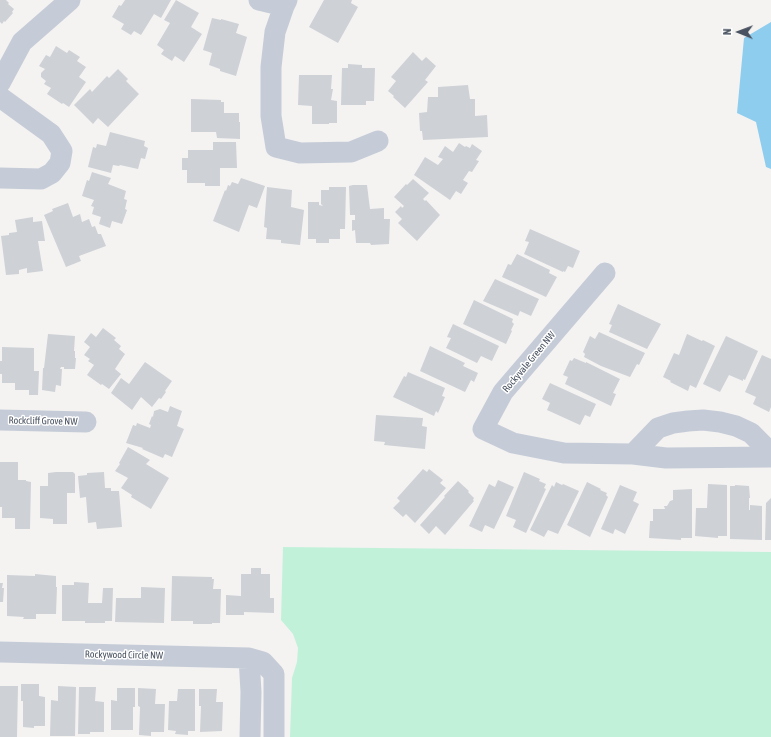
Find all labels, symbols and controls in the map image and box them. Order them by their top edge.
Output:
north arrow [719,12,759,52]
text: N [721,28,733,35]
street label: Rockyvale Green NW [500,329,558,395]
street label: Rockcliff Grove NW [8,414,78,428]
street label: Rockywood Circle NW [85,648,163,662]

